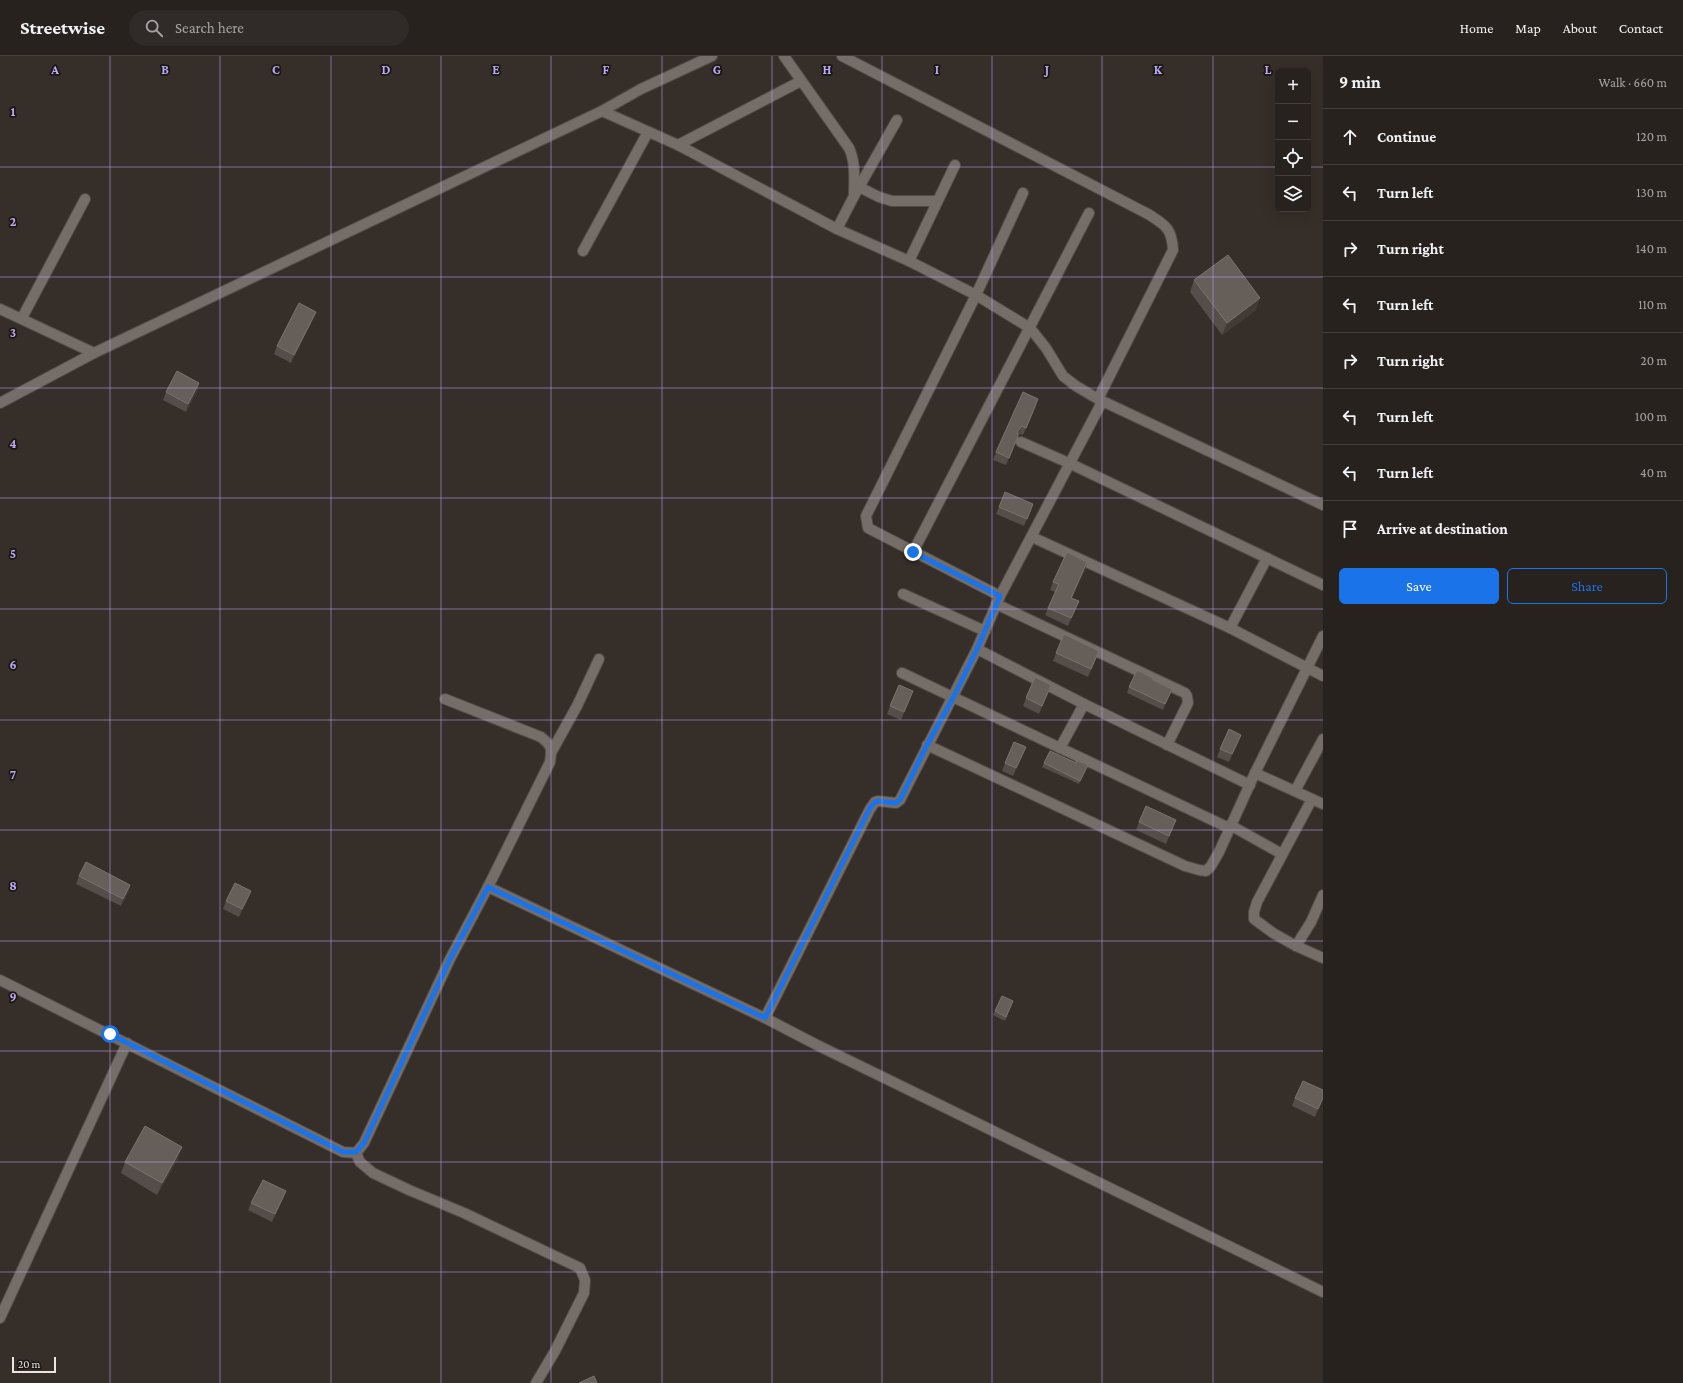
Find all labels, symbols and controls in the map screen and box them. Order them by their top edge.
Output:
search box [129,10,409,46]
text: Streetwise [20,17,105,38]
icon: search [143,17,165,39]
text: Search here [175,20,244,36]
text: Home [1460,20,1493,36]
text: Map [1515,20,1541,36]
text: About [1563,20,1597,36]
text: Contact [1619,20,1663,36]
text: A [50,62,59,77]
text: B [161,62,169,77]
text: C [272,62,280,77]
text: D [382,62,391,77]
text: E [492,62,500,77]
text: F [603,62,610,77]
text: G [713,62,721,77]
text: H [823,62,832,77]
text: I [935,62,939,77]
text: J [1043,62,1049,77]
text: K [1154,62,1163,77]
text: L [1265,62,1272,77]
map controls [1275,68,1311,212]
button: + [1275,68,1311,104]
text: 9 min [1339,73,1381,92]
text: Walk · 660 m [1599,75,1667,90]
text: 1 [11,104,16,119]
button: − [1275,104,1311,140]
icon: ahead [1339,126,1361,148]
text: Continue [1377,129,1436,145]
text: 120 m [1636,129,1667,144]
button: locate [1275,140,1311,176]
button: layers [1275,176,1311,212]
icon: left [1339,182,1361,204]
text: Turn left [1377,185,1433,201]
text: 130 m [1636,185,1667,200]
text: 2 [10,214,17,229]
icon: right [1339,238,1361,260]
text: Turn right [1377,241,1444,257]
text: 140 m [1636,241,1667,256]
icon: left [1339,294,1361,316]
text: Turn left [1377,297,1433,313]
text: 110 m [1638,297,1667,312]
text: 3 [10,325,16,340]
icon: right [1339,350,1361,372]
text: Turn right [1377,353,1444,369]
text: 20 m [1641,353,1667,368]
icon: left [1339,406,1361,428]
text: Turn left [1377,409,1433,425]
text: 100 m [1635,409,1667,424]
text: 4 [9,436,17,451]
icon: left [1339,462,1361,484]
text: Turn left [1377,465,1433,481]
text: 40 m [1640,465,1667,480]
icon: arrive [1339,518,1361,540]
text: Arrive at destination [1377,521,1508,537]
route end [904,543,922,561]
text: 5 [10,546,16,561]
button: Save [1339,568,1499,604]
button: Share [1507,568,1667,604]
text: 6 [9,657,17,672]
text: 7 [10,767,16,782]
text: 8 [9,878,17,893]
text: 9 [9,989,17,1004]
route start [101,1025,119,1043]
scale bar [12,1355,56,1374]
text: 20 m [18,1358,40,1370]

